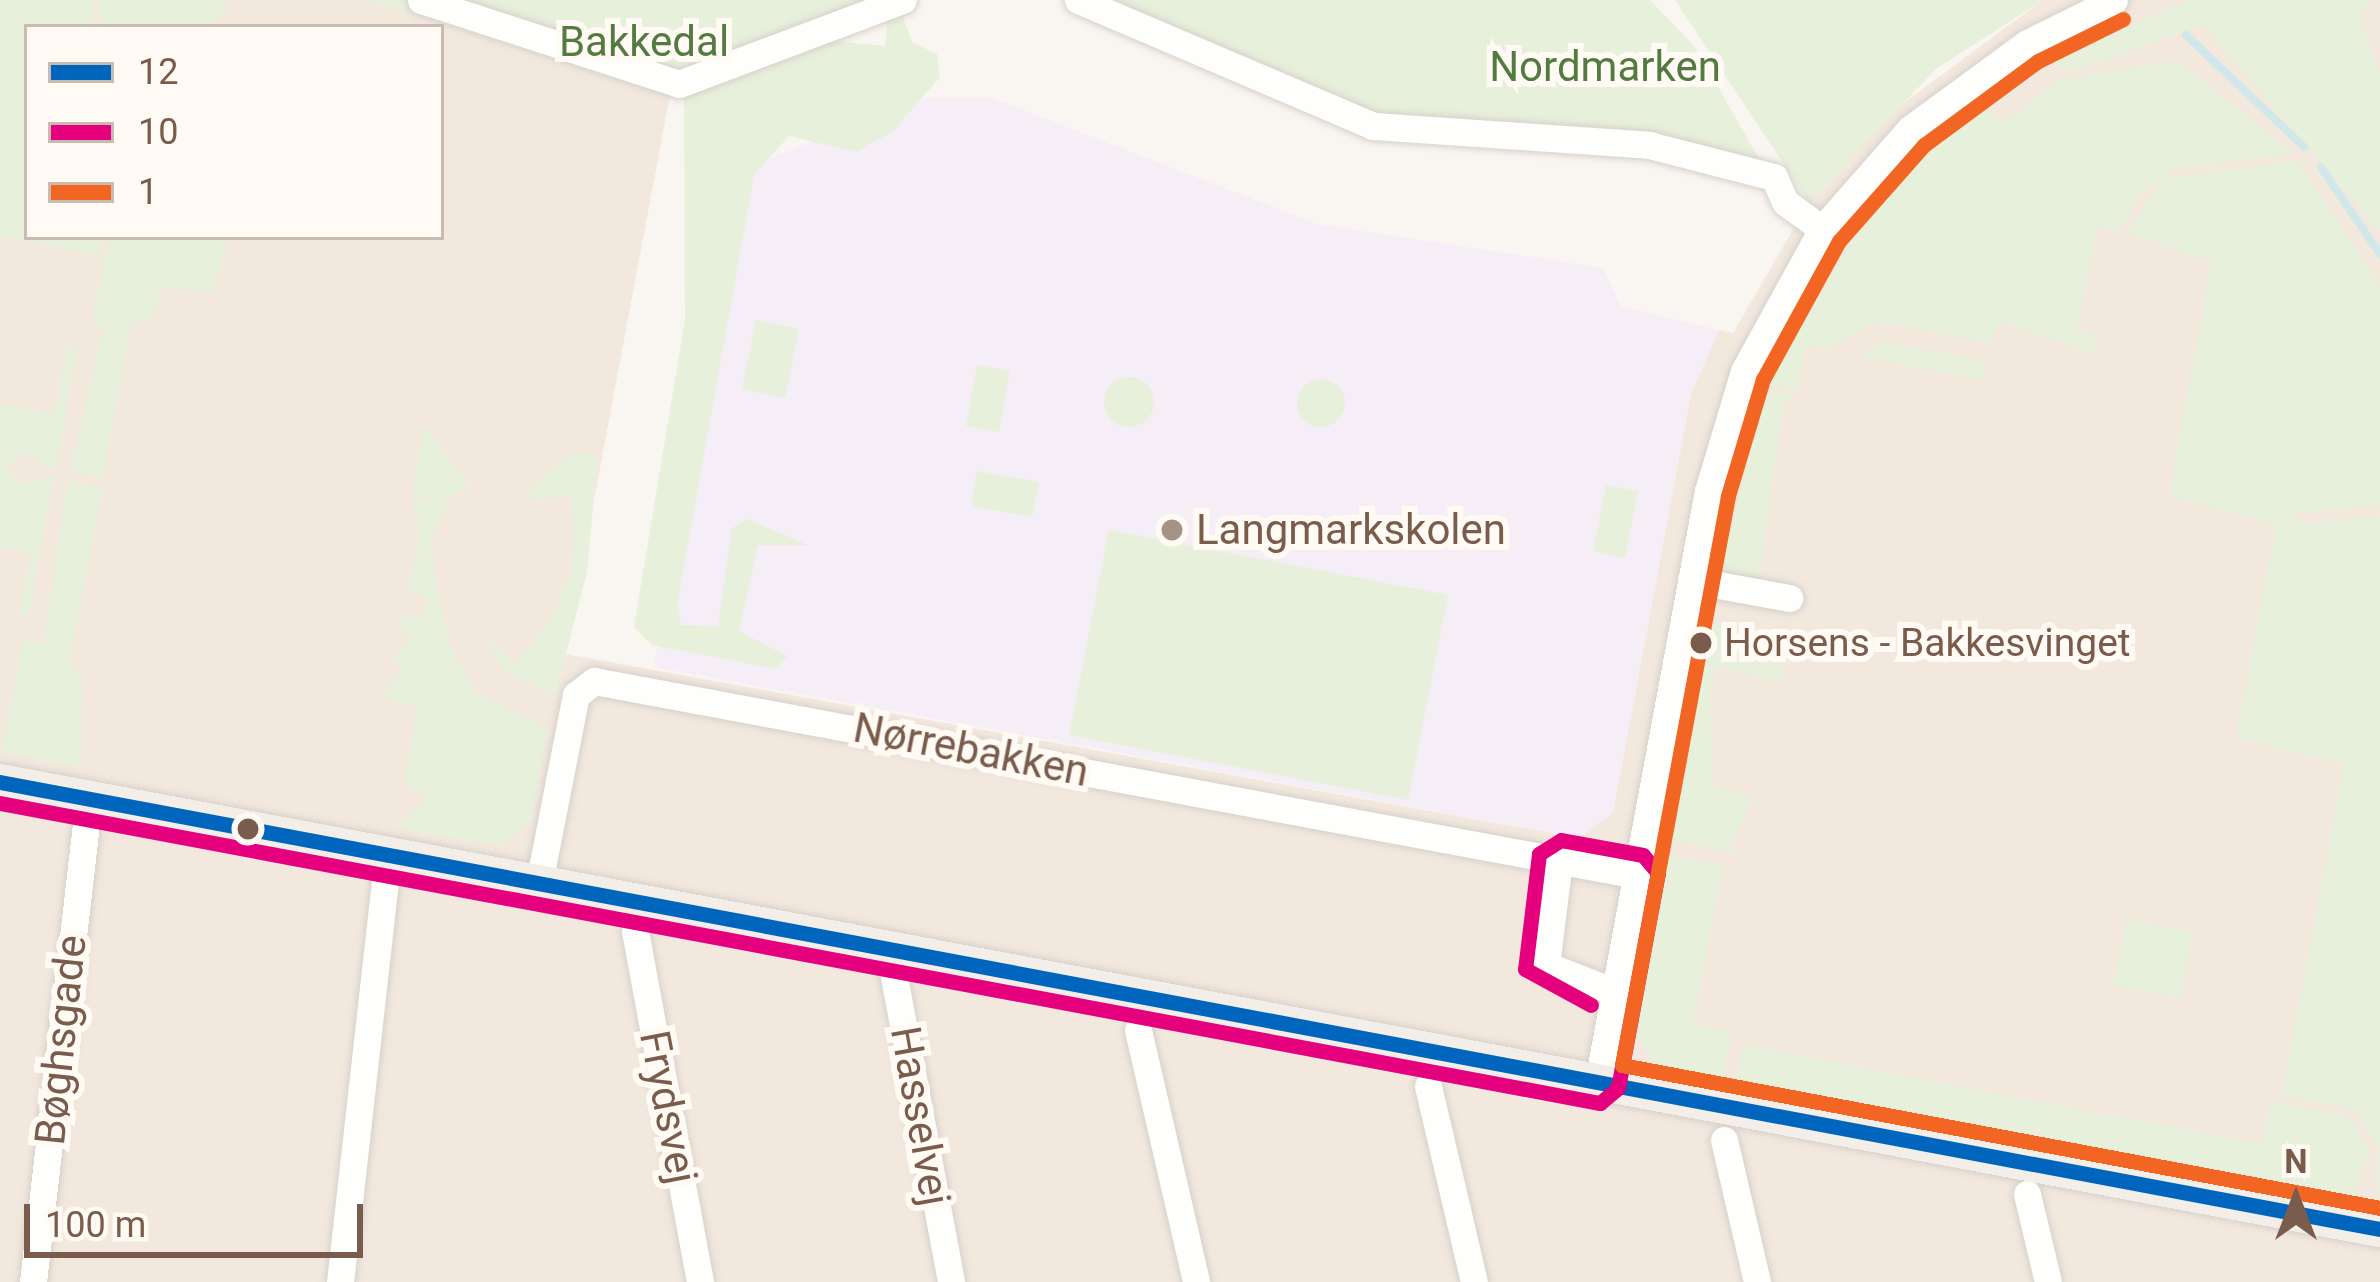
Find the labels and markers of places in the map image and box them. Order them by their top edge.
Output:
place label: Langmarkskolen [1196,505,1506,555]
marker: Langmarkskolen [1159,517,1185,543]
place label: Horsens - Bakkesvinget [1724,620,2131,666]
marker: Horsens - Bakkesvinget [1690,632,1712,654]
unlabelled marker [237,818,259,840]

